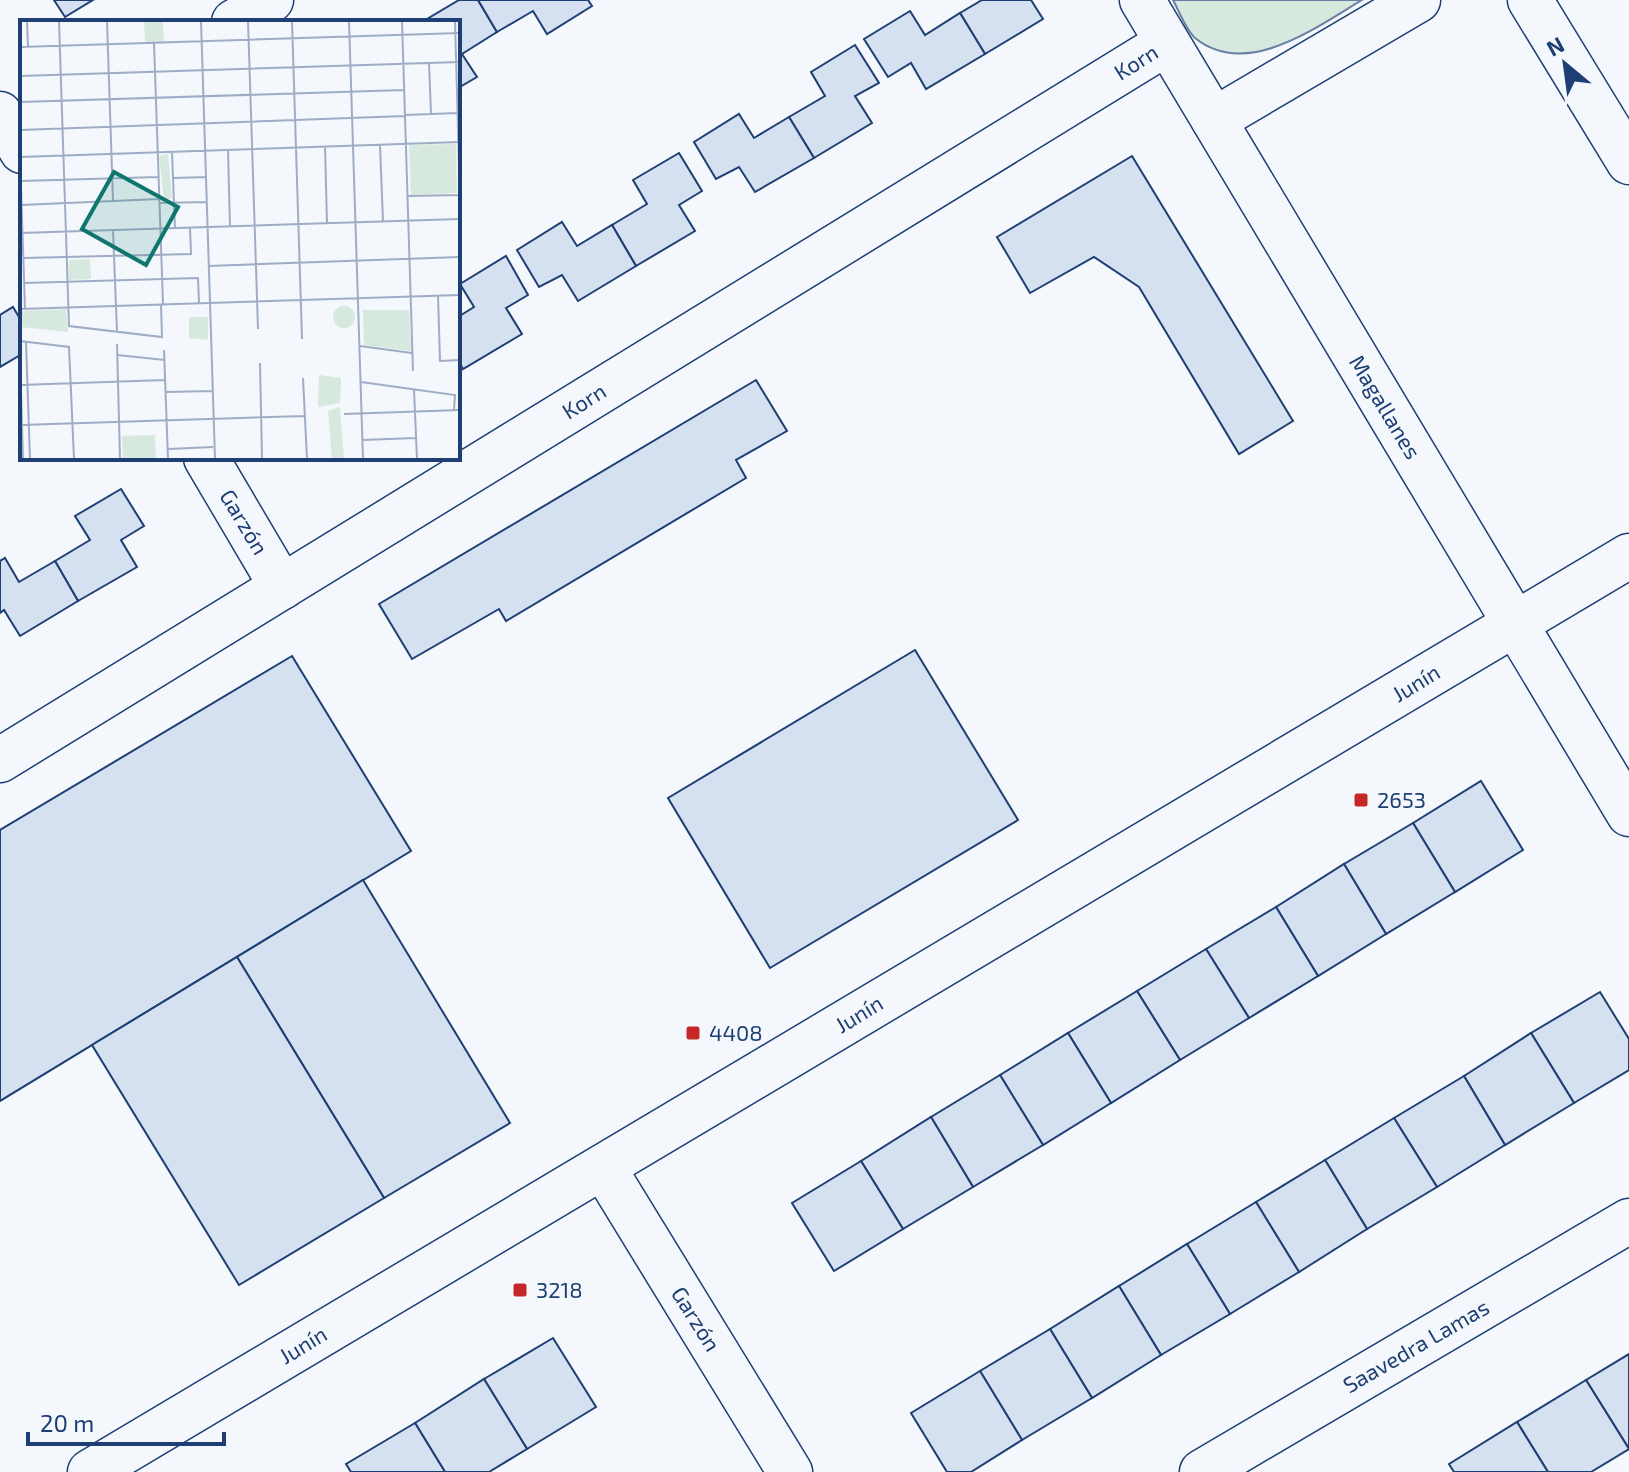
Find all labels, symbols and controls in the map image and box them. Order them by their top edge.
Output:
inset map [20,20,460,460]
north arrow [1525,24,1605,104]
text: N [1542,30,1568,61]
street label: Korn [1109,38,1162,85]
street label: Magallanes [1345,350,1427,463]
street label: Korn [557,377,610,424]
street label: Garzón [215,484,274,559]
street label: Junín [1387,658,1444,706]
place label: 2653 [1377,786,1426,812]
marker: 2653 [1352,791,1370,809]
street label: Junín [830,989,887,1037]
place label: 4408 [709,1019,763,1045]
marker: 4408 [684,1024,702,1042]
place label: 3218 [536,1276,583,1302]
marker: 3218 [511,1281,529,1299]
street label: Garzón [667,1281,727,1356]
street label: Saavedra Lamas [1338,1293,1493,1397]
street label: Junín [274,1320,331,1368]
scale bar [28,1396,224,1446]
text: 20 m [40,1408,94,1437]

